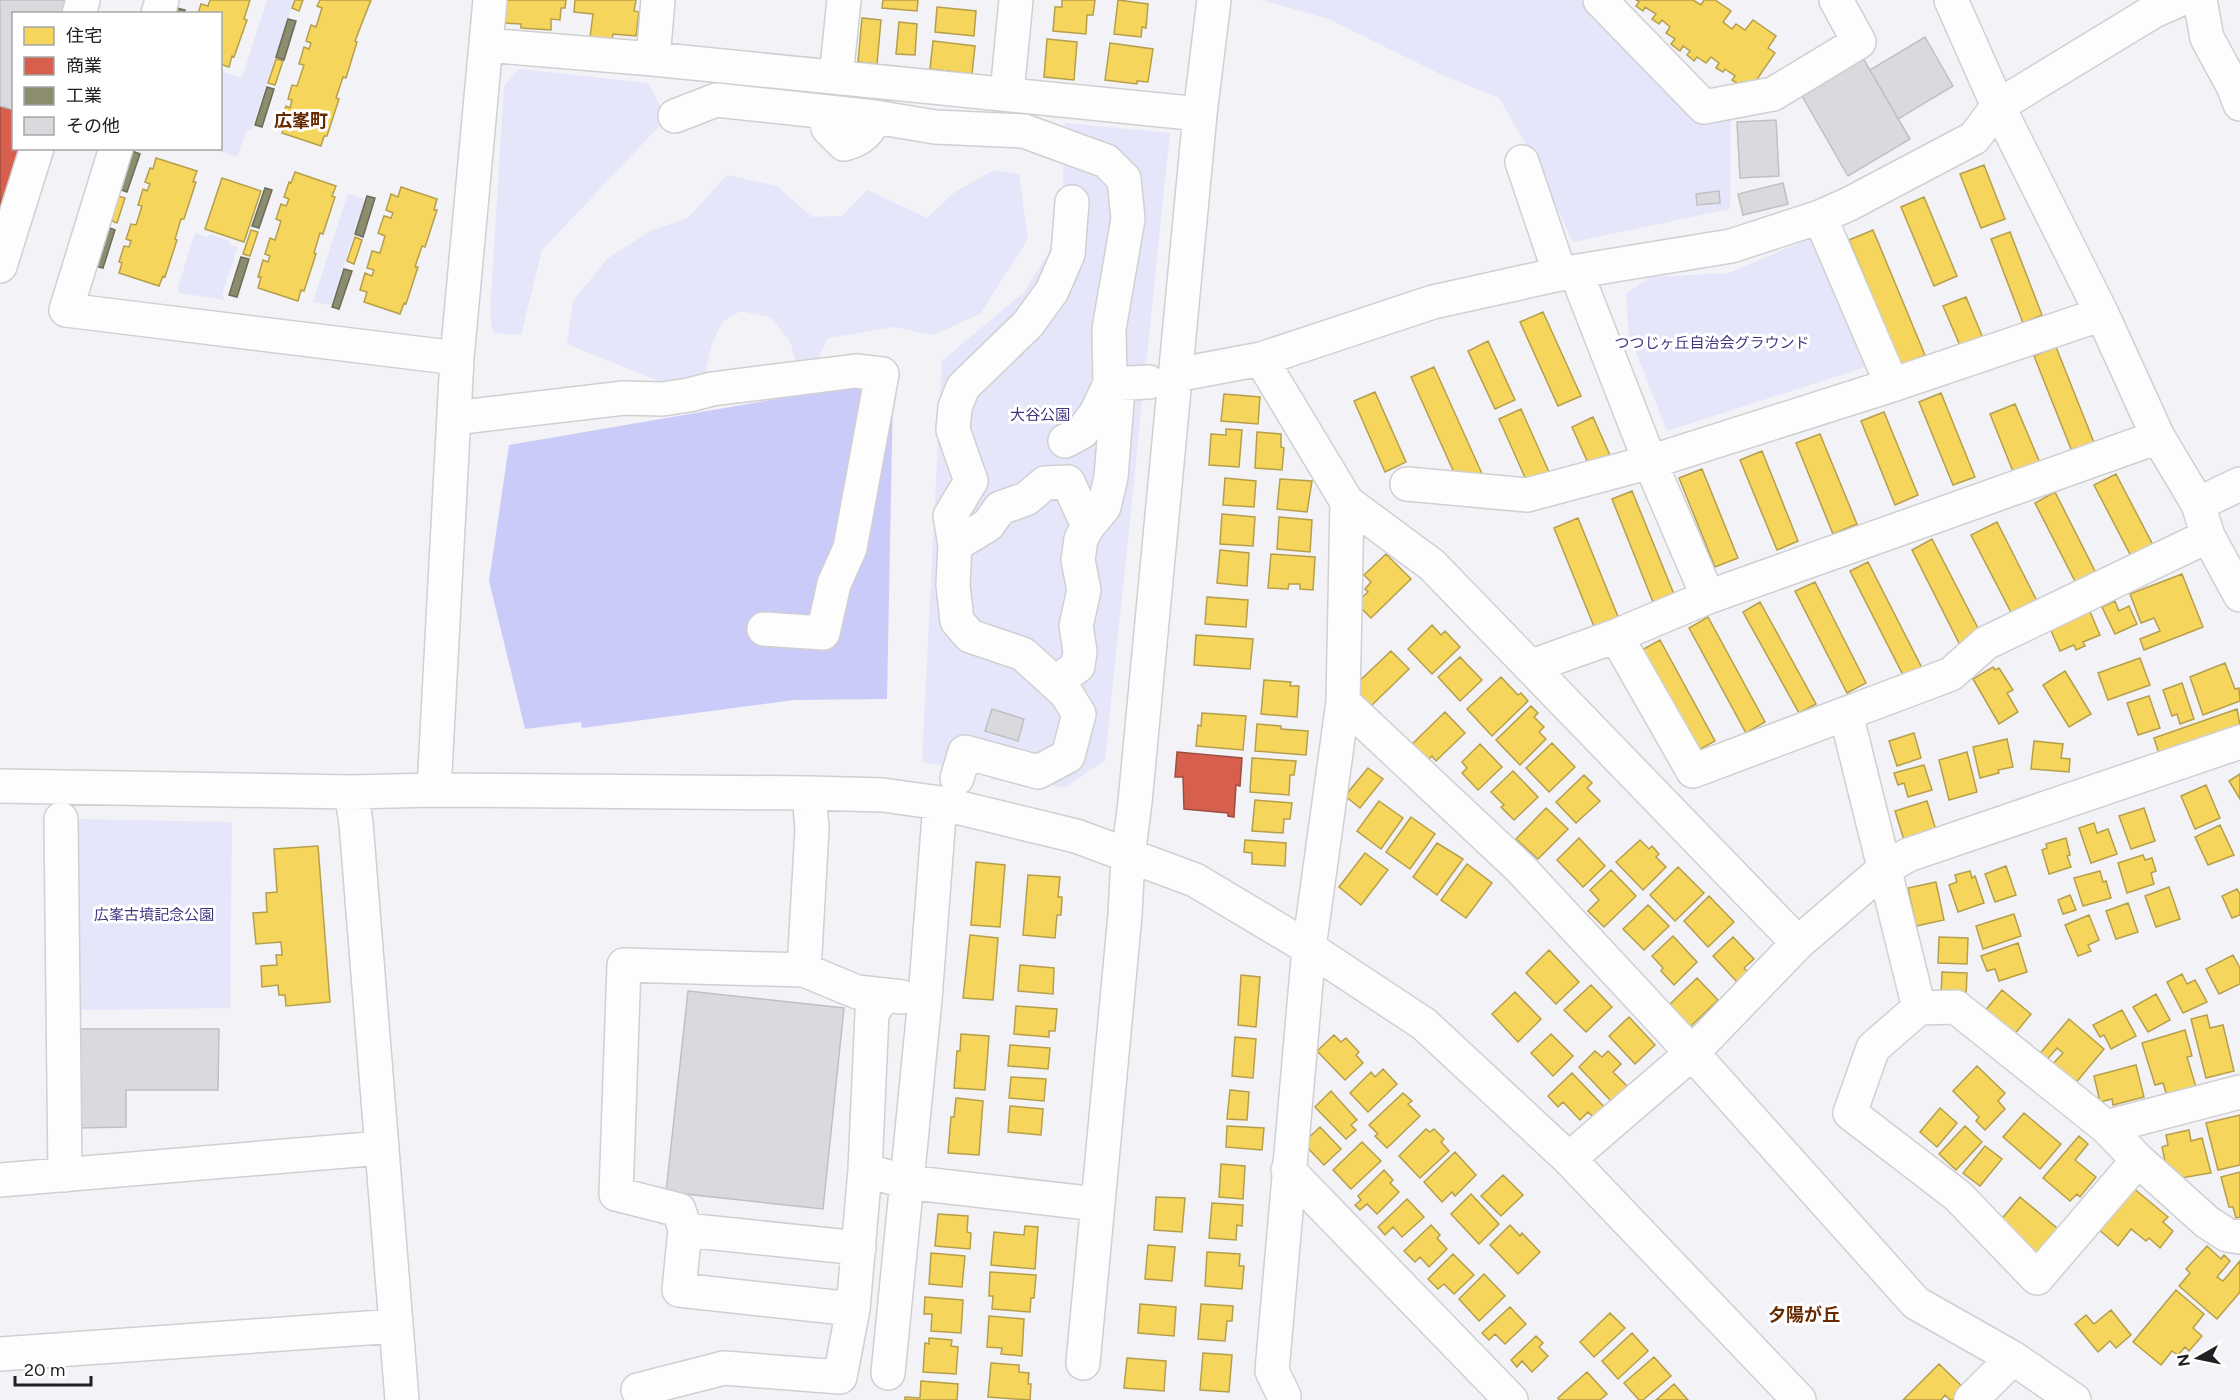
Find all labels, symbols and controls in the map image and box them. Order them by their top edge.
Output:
legend [12,12,222,150]
text: 住宅 [66,25,102,47]
text: 商業 [66,55,102,77]
text: 工業 [66,85,102,107]
district label: 広峯町 [274,110,328,132]
text: その他 [66,115,120,137]
park label: つつじヶ丘自治会グラウンド [1614,334,1810,352]
park label: 大谷公園 [1010,406,1070,424]
park label: 広峯古墳記念公園 [94,906,214,924]
district label: 夕陽が丘 [1768,1304,1840,1326]
north arrow [2168,1328,2228,1388]
scale bar [15,1349,92,1387]
text: N [2173,1353,2194,1368]
text: 20 m [24,1359,65,1381]

